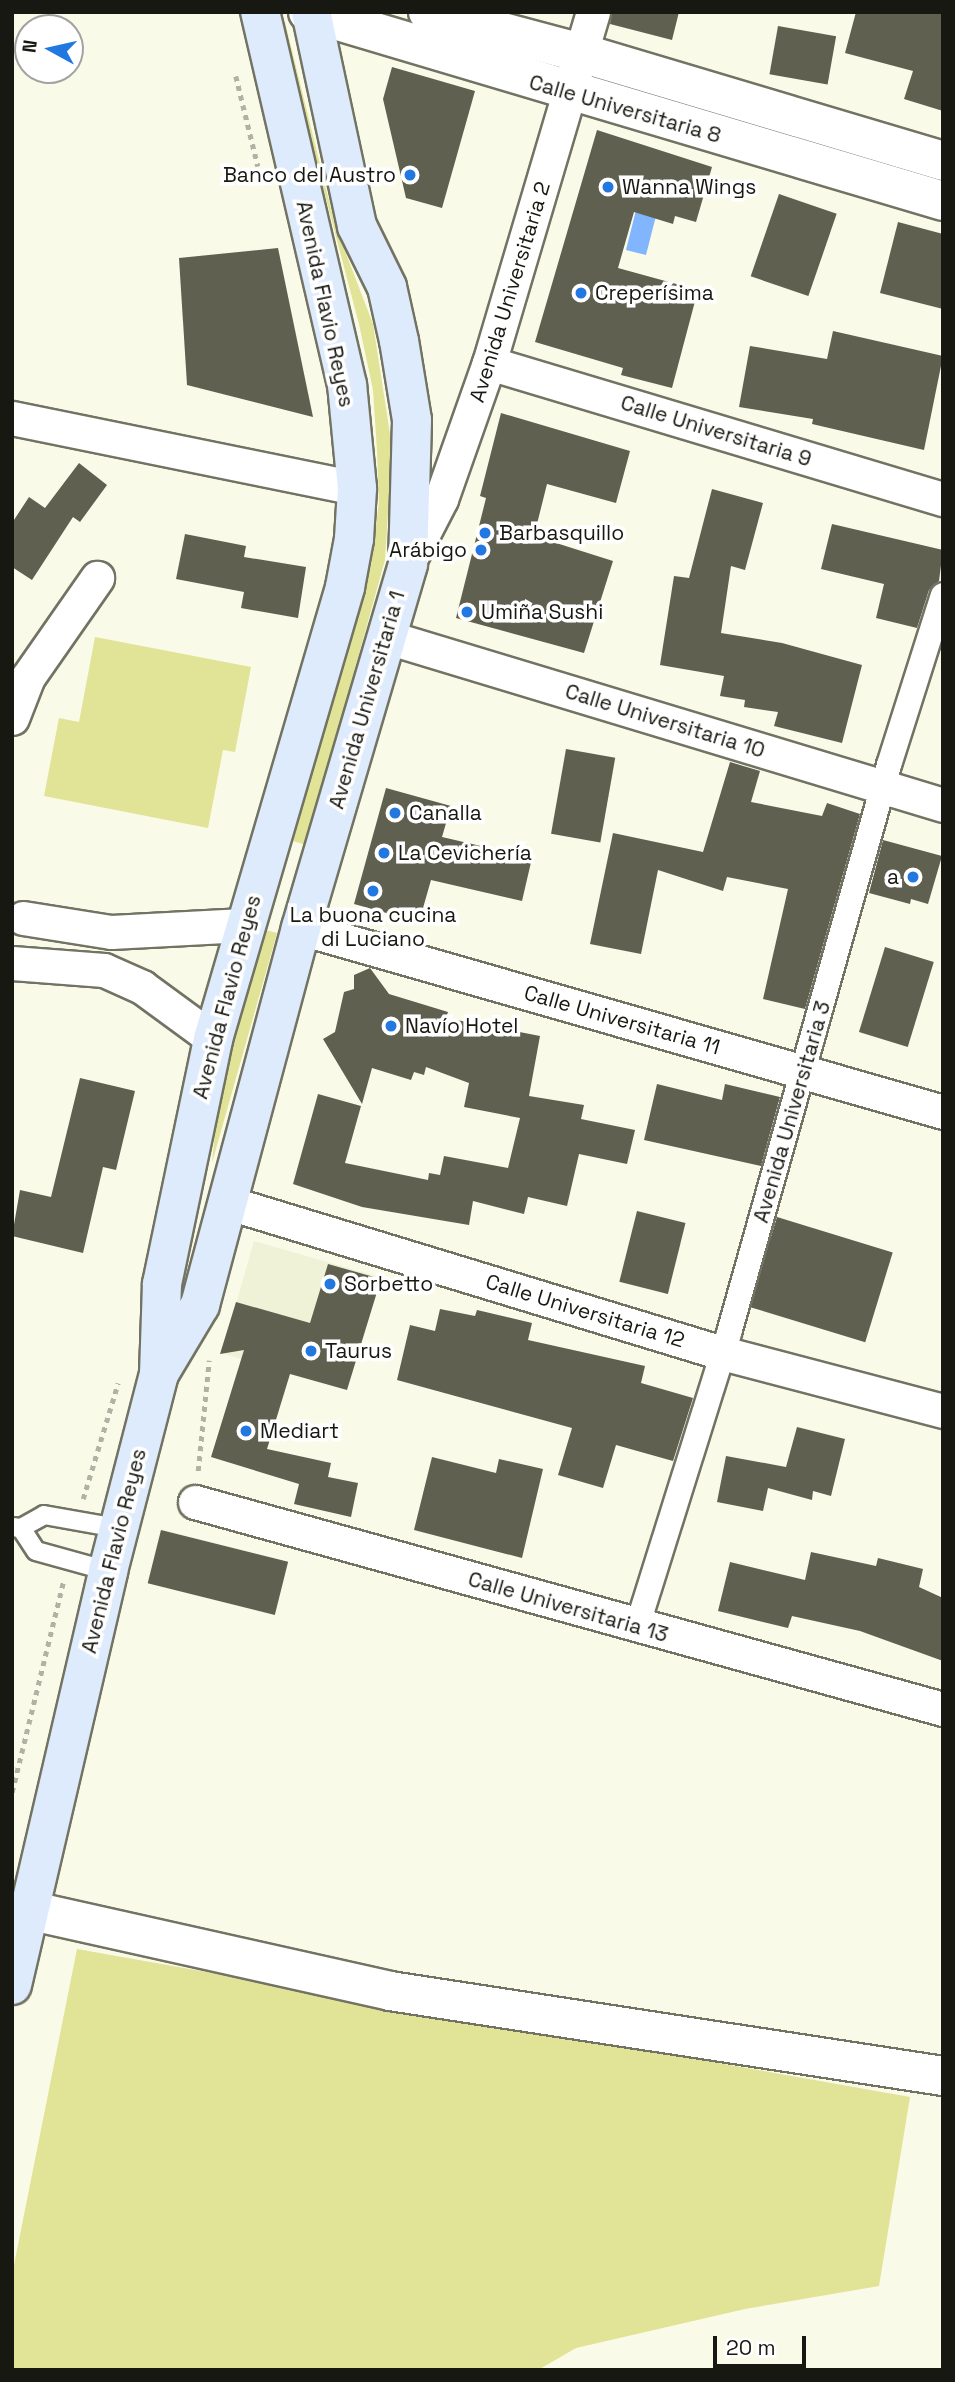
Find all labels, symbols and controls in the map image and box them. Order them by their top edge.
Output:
north arrow [14,14,84,84]
text: N [16,38,43,54]
street label: Calle Universitaria 8 [526,70,724,148]
place label: Banco del Austro [223,162,396,188]
marker: Banco del Austro [402,167,418,183]
place label: Wanna Wings [622,174,756,200]
street label: Avenida Universitaria 2 [464,179,556,405]
marker: Wanna Wings [600,179,616,195]
street label: Avenida Flavio Reyes [291,199,359,409]
place label: Creperísima [595,280,714,306]
marker: Creperísima [573,285,589,301]
street label: Calle Universitaria 9 [618,390,814,472]
place label: Barbasquillo [499,520,624,546]
marker: Barbasquillo [477,525,493,541]
place label: Arábigo [389,537,467,563]
marker: Arábigo [473,542,489,558]
street label: Avenida Universitaria 1 [324,588,410,812]
place label: Umiña Sushi [481,599,603,625]
marker: Umiña Sushi [459,604,475,620]
street label: Calle Universitaria 10 [562,679,768,763]
place label: Canalla [409,800,482,826]
marker: Canalla [387,805,403,821]
place label: La Cevichería [398,840,532,866]
marker: La Cevichería [376,845,392,861]
place label: a [887,864,899,890]
marker: a [905,869,921,885]
marker: La buona cucina di Luciano [365,883,381,899]
street label: Avenida Flavio Reyes [188,892,266,1102]
place label: La buona cucina di Luciano [290,902,456,952]
street label: Calle Universitaria 11 [521,980,723,1060]
street label: Avenida Universitaria 3 [748,998,836,1226]
place label: Navío Hotel [405,1013,519,1039]
marker: Navío Hotel [383,1018,399,1034]
street label: Calle Universitaria 12 [483,1269,687,1353]
place label: Sorbetto [344,1271,433,1297]
marker: Sorbetto [322,1276,338,1292]
place label: Taurus [325,1338,392,1364]
marker: Taurus [303,1343,319,1359]
place label: Mediart [260,1418,339,1444]
marker: Mediart [238,1423,254,1439]
street label: Avenida Flavio Reyes [76,1446,152,1656]
street label: Calle Universitaria 13 [465,1566,671,1648]
scale bar [717,2322,810,2366]
text: 20 m [726,2334,776,2361]

